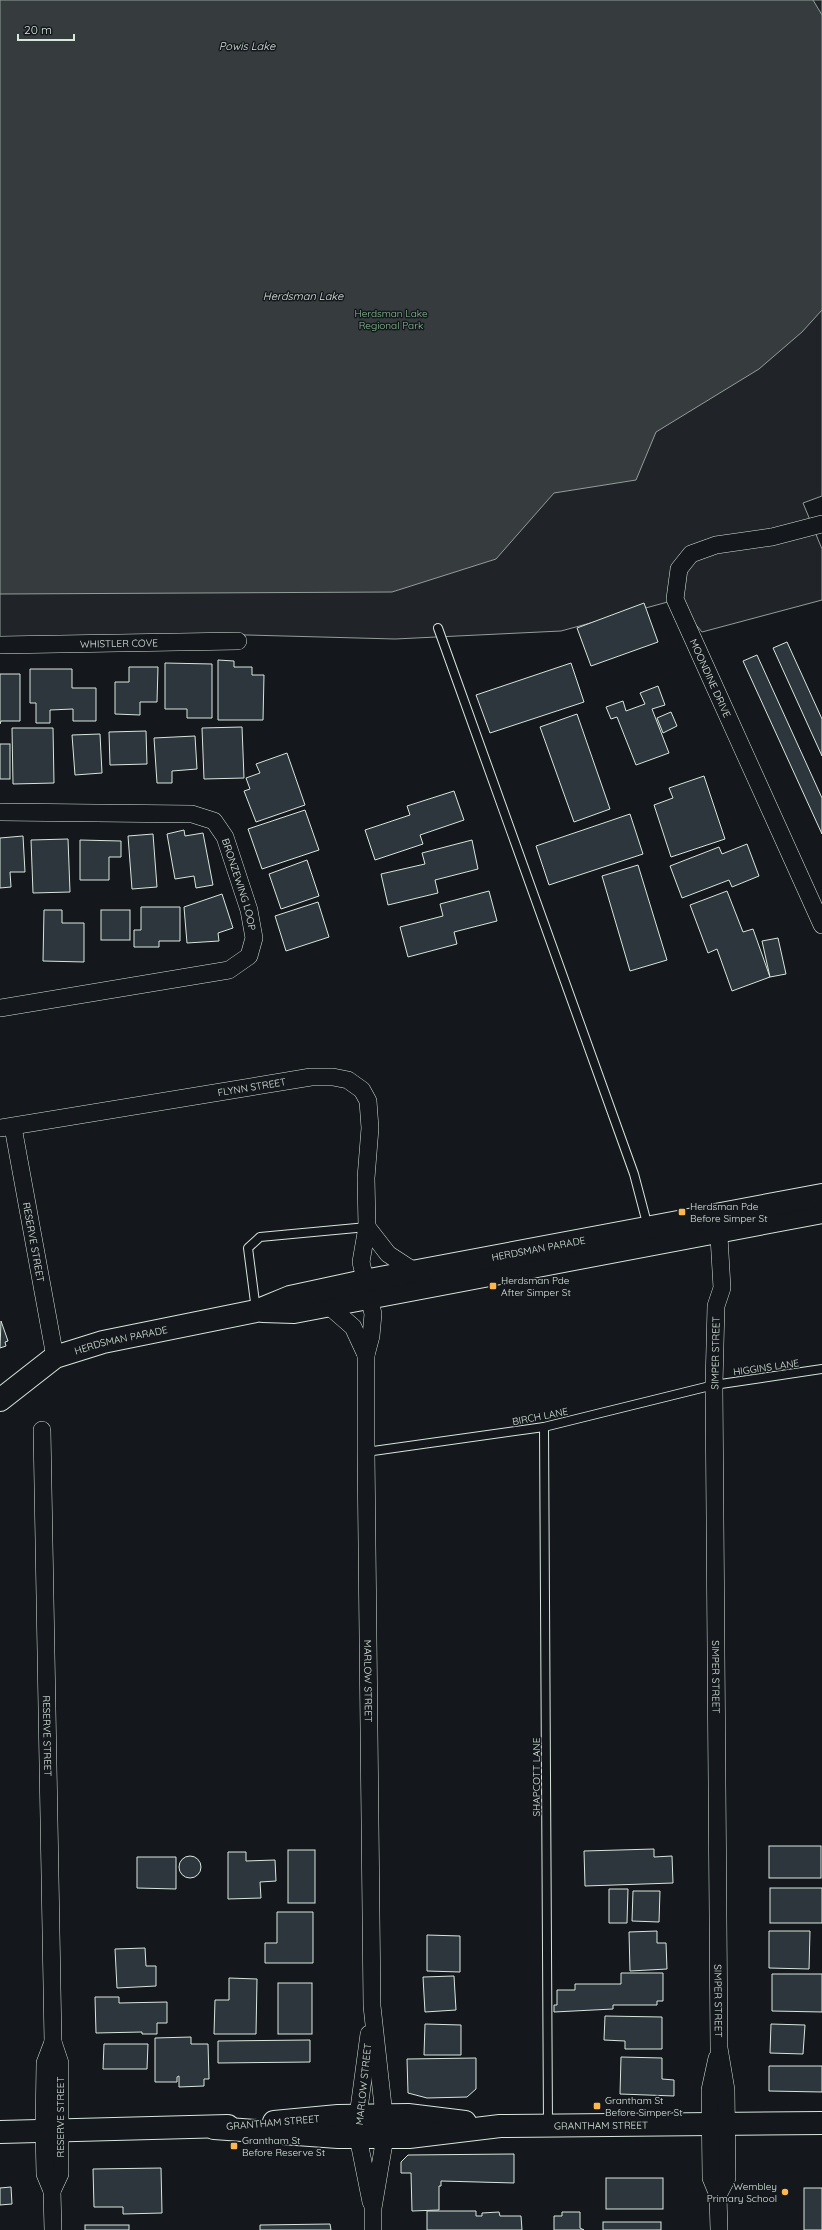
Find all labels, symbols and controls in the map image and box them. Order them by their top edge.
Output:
scale bar [18,16,74,42]
text: 20 m [24,22,52,37]
water label: Powis Lake [219,39,276,53]
water label: Herdsman Lake [263,289,344,303]
park label: Herdsman Lake Regional Park [354,307,428,332]
street label: WHISTLER COVE [80,636,158,651]
street label: MOONDINE DRIVE [687,637,734,720]
street label: BRONZEWING LOOP [219,837,259,932]
street label: FLYNN STREET [217,1075,287,1099]
place label: Herdsman Pde Before Simper St [690,1200,768,1225]
street label: RESERVE STREET [20,1201,47,1283]
marker: Herdsman Pde Before Simper St [677,1207,687,1217]
street label: HERDSMAN PARADE [490,1234,587,1264]
place label: Herdsman Pde After Simper St [501,1274,571,1299]
marker: Herdsman Pde After Simper St [488,1281,498,1291]
street label: SIMPER STREET [708,1316,723,1390]
street label: HERDSMAN PARADE [73,1323,169,1358]
street label: HIGGINS LANE [732,1356,800,1379]
street label: BIRCH LANE [511,1405,570,1428]
street label: MARLOW STREET [361,1640,375,1722]
street label: SIMPER STREET [709,1640,722,1714]
street label: RESERVE STREET [40,1695,54,1777]
street label: SHAPCOTT LANE [530,1737,543,1817]
street label: SIMPER STREET [711,1964,725,2038]
street label: MARLOW STREET [353,2042,374,2126]
street label: RESERVE STREET [54,2076,67,2158]
place label: Grantham St Before Simper St [605,2094,683,2119]
marker: Grantham St Before Simper St [592,2101,602,2111]
street label: GRANTHAM STREET [226,2112,320,2133]
street label: GRANTHAM STREET [554,2119,648,2132]
place label: Grantham St Before Reserve St [242,2134,326,2159]
marker: Grantham St Before Reserve St [229,2141,239,2151]
place label: Wembley Primary School [707,2180,777,2205]
marker: Wembley Primary School [780,2187,790,2197]

